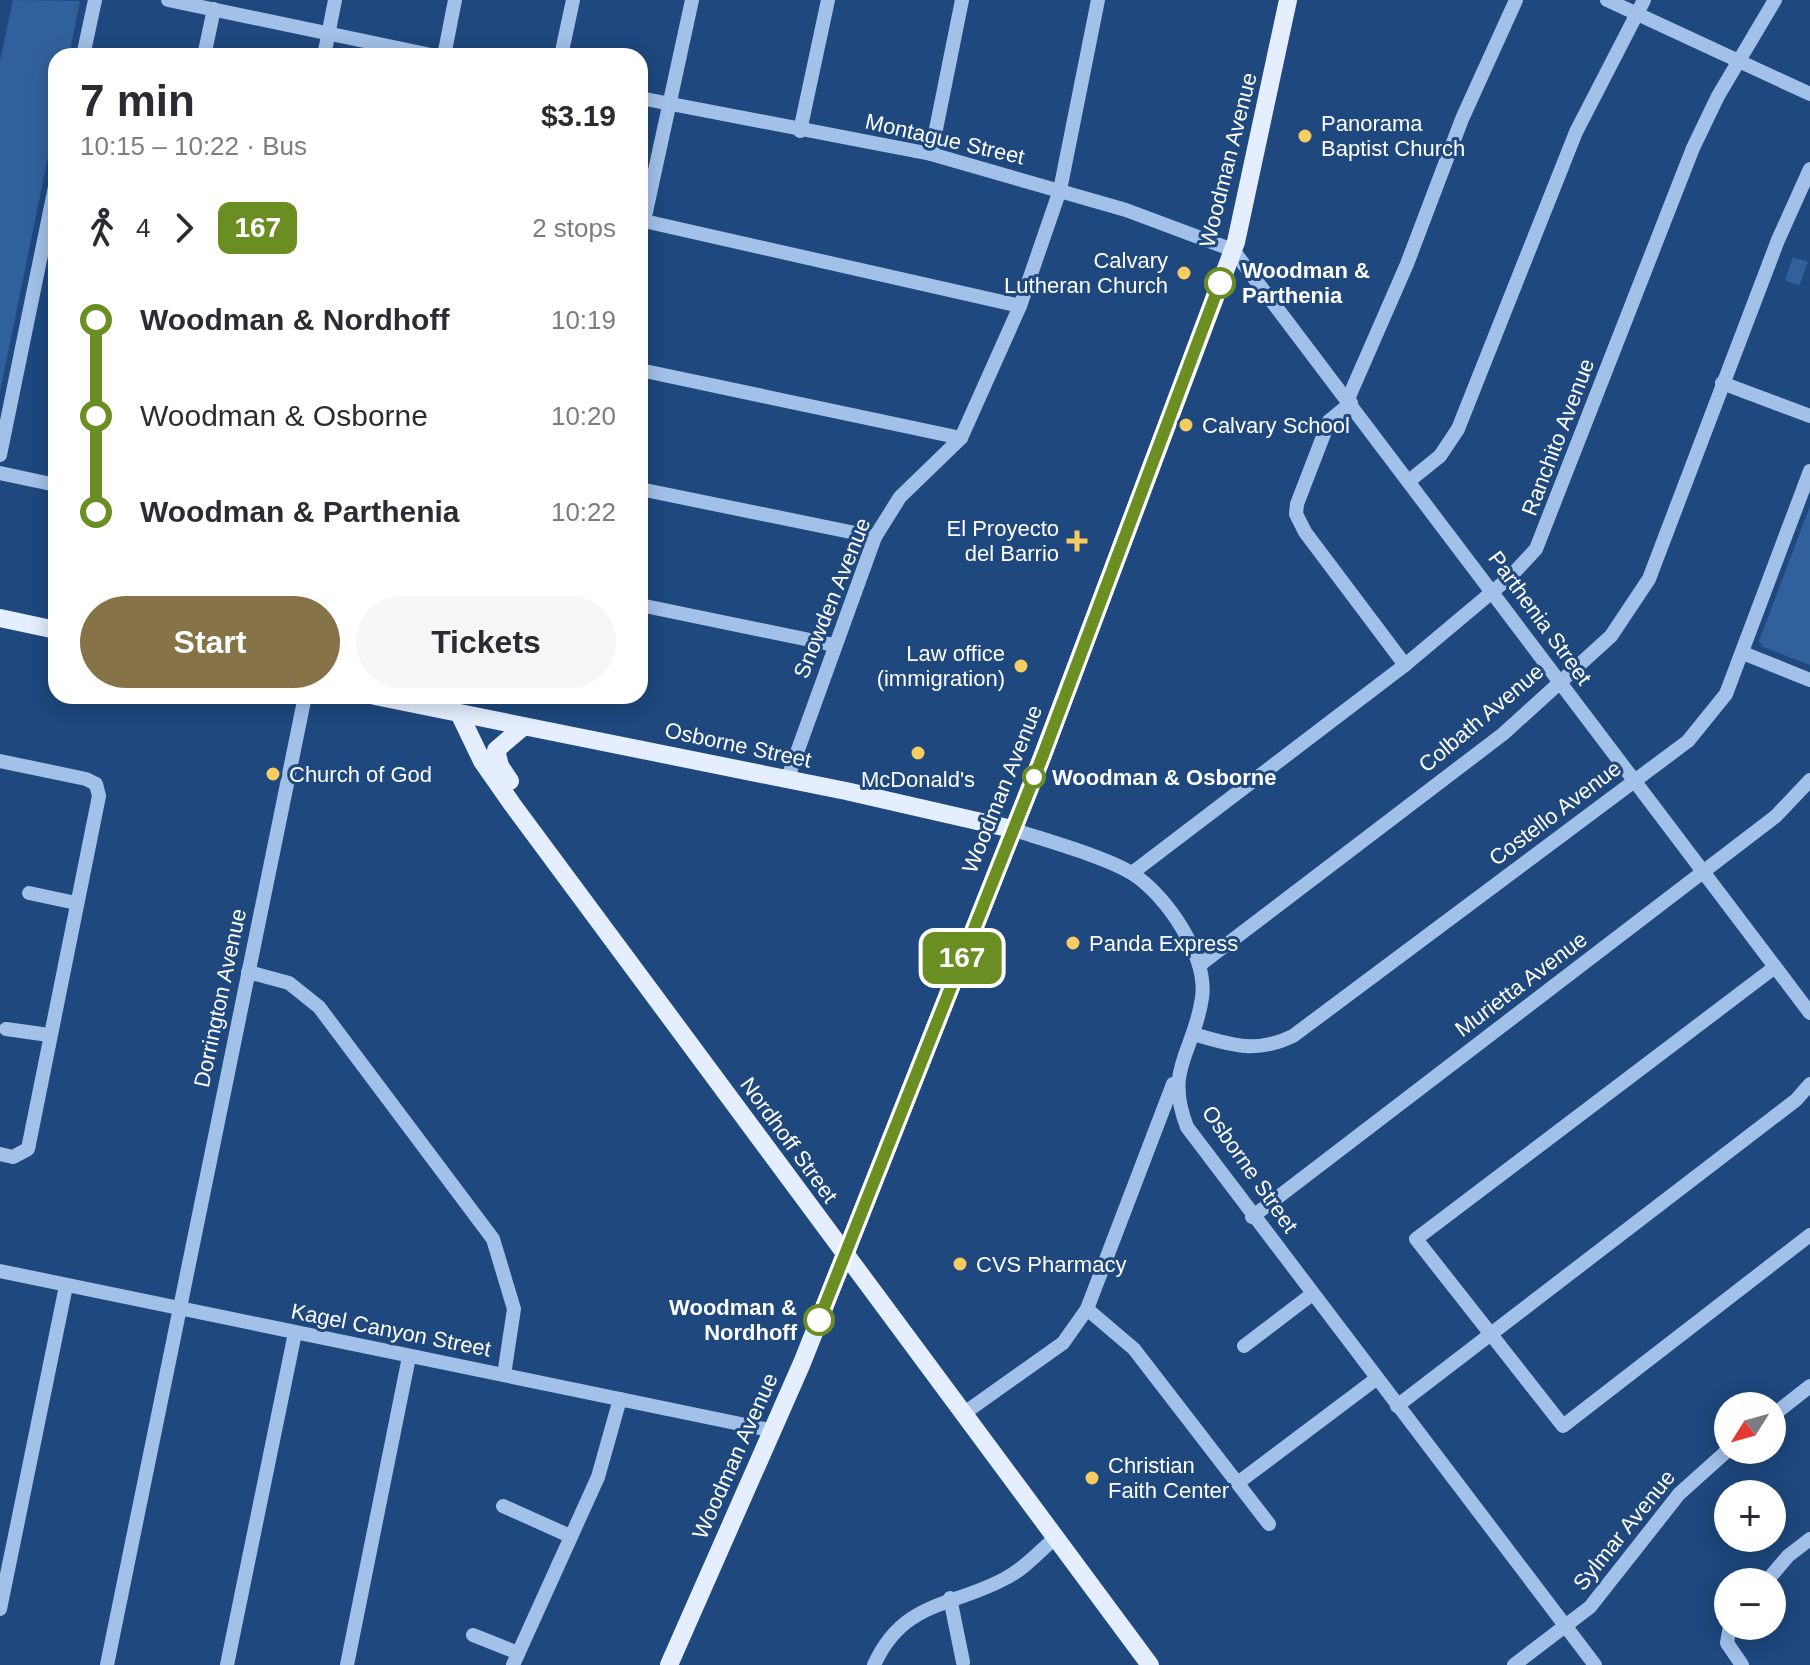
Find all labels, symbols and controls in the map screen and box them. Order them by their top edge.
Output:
street label: Woodman Avenue [1194,70,1262,250]
text: 7 min [80,76,195,125]
text: $3.19 [541,99,616,132]
street label: Montague Street [863,109,1027,169]
place label: Panorama Baptist Church [1321,111,1465,161]
marker: Panorama Baptist Church [1296,127,1314,145]
text: 10:15 – 10:22 · Bus [80,131,307,161]
icon: walk [80,206,124,250]
icon: forward [162,206,206,250]
text: 167 [234,212,281,243]
text: 4 [136,213,150,243]
text: 2 stops [532,213,616,243]
place label: Calvary Lutheran Church [1004,248,1168,298]
place label: Woodman & Parthenia [1242,258,1370,308]
marker: Calvary Lutheran Church [1175,264,1193,282]
marker: Woodman & Parthenia [1205,268,1235,298]
text: Woodman & Nordhoff [140,303,449,336]
text: 10:19 [551,305,616,335]
street label: Ranchito Avenue [1517,355,1599,519]
text: Woodman & Osborne [140,399,428,432]
text: 10:20 [551,401,616,431]
place label: Calvary School [1202,413,1350,438]
marker: Calvary School [1177,416,1195,434]
text: Woodman & Parthenia [140,495,459,528]
text: 10:22 [551,497,616,527]
street label: Snowden Avenue [788,514,876,682]
place label: El Proyecto del Barrio [947,516,1059,566]
marker: El Proyecto del Barrio [1066,530,1088,552]
street label: Parthenia Street [1483,546,1597,690]
button: Start [80,596,340,688]
button: Tickets [356,596,616,688]
place label: Law office (immigration) [877,641,1005,691]
marker: Law office (immigration) [1012,657,1030,675]
street label: Colbath Avenue [1414,659,1548,777]
street label: Woodman Avenue [957,701,1047,877]
street label: Osborne Street [662,717,814,773]
marker: McDonald's [909,744,927,762]
street label: Costello Avenue [1484,755,1626,871]
place label: Church of God [289,762,432,787]
marker: Church of God [264,765,282,783]
place label: Woodman & Osborne [1052,765,1277,790]
marker: Woodman & Osborne [1023,766,1045,788]
place label: McDonald's [861,767,975,792]
street label: Dorrington Avenue [189,906,251,1090]
street label: Murietta Avenue [1450,926,1592,1042]
place label: Panda Express [1089,931,1238,956]
line badge: 167 [916,932,1008,984]
marker: Panda Express [1064,934,1082,952]
text: 167 [939,942,985,973]
street label: Nordhoff Street [735,1072,843,1208]
street label: Osborne Street [1197,1101,1303,1237]
place label: CVS Pharmacy [976,1252,1126,1277]
marker: CVS Pharmacy [951,1255,969,1273]
place label: Woodman & Nordhoff [669,1295,798,1345]
street label: Kagel Canyon Street [289,1298,493,1362]
marker: Woodman & Nordhoff [804,1305,834,1335]
street label: Woodman Avenue [687,1369,783,1543]
north arrow [1714,1392,1786,1464]
map controls [1714,1392,1786,1640]
place label: Christian Faith Center [1108,1453,1229,1503]
street label: Sylmar Avenue [1568,1465,1680,1595]
marker: Christian Faith Center [1083,1469,1101,1487]
button: + [1714,1480,1786,1552]
button: − [1714,1568,1786,1640]

